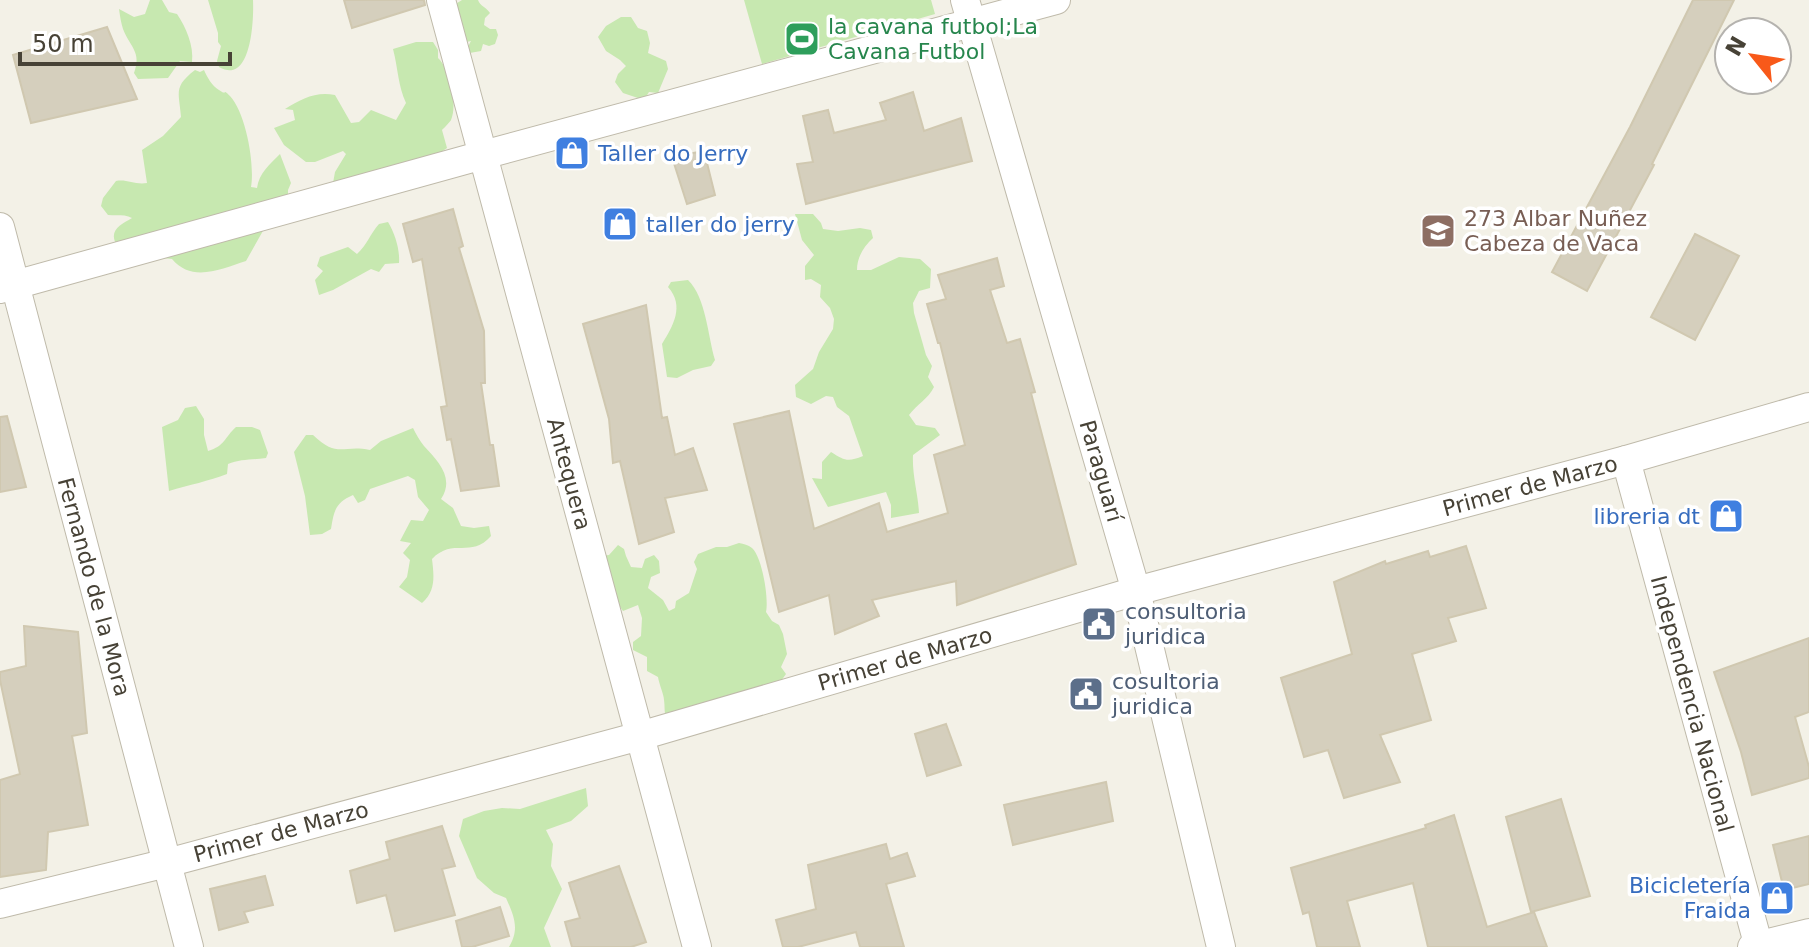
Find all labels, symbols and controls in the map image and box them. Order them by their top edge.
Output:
place label: la cavana futbol;La Cavana Futbol [828,14,1038,64]
scale bar [20,16,230,66]
north arrow [1713,16,1793,96]
sports icon: la cavana futbol;La Cavana Futbol [783,20,821,58]
text: 50 m [32,30,94,58]
text: N [1721,32,1752,60]
shop icon: Taller do Jerry [553,134,591,172]
place label: Taller do Jerry [597,141,748,166]
shop icon: taller do jerry [601,205,639,243]
place label: 273 Albar Nuñez Cabeza de Vaca [1464,206,1647,256]
place label: taller do jerry [646,212,795,237]
school or university icon: 273 Albar Nuñez Cabeza de Vaca [1419,212,1457,250]
street label: Antequera [542,415,596,533]
street label: Paraguarí [1075,417,1128,526]
street label: Primer de Marzo [1440,451,1620,521]
street label: Fernando de la Mora [53,475,135,699]
shop icon: libreria dt [1707,497,1745,535]
place label: libreria dt [1593,504,1700,529]
street label: Independencia Nacional [1646,573,1738,835]
place label: consultoria juridica [1124,599,1247,649]
public building icon: consultoria juridica [1080,605,1118,643]
street label: Primer de Marzo [815,622,995,696]
place label: cosultoria juridica [1111,669,1220,719]
public building icon: cosultoria juridica [1067,675,1105,713]
street label: Primer de Marzo [191,797,371,867]
place label: Bicicletería Fraida [1629,873,1751,923]
shop icon: Bicicletería Fraida [1758,879,1796,917]

